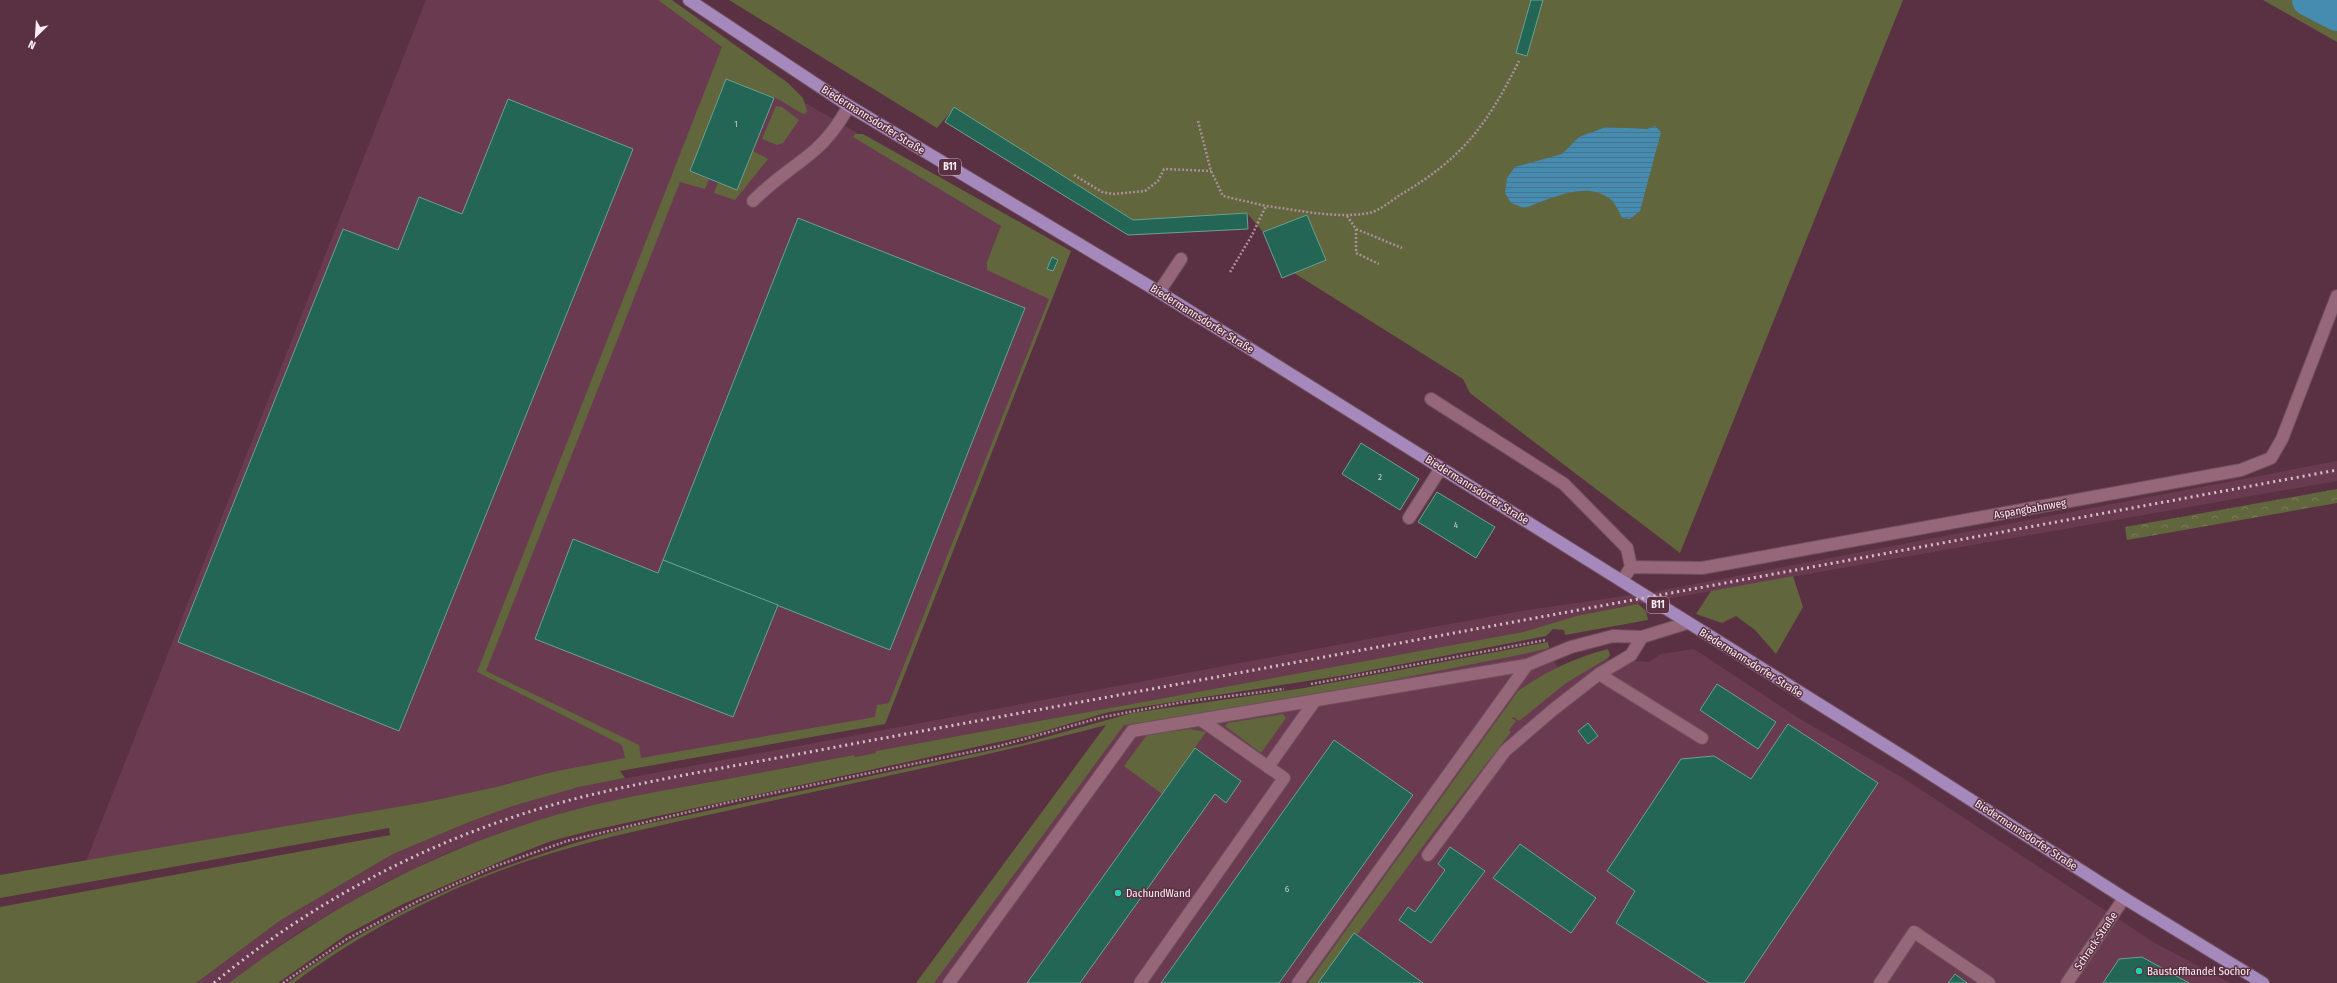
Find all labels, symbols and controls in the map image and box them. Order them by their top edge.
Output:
north arrow [16,16,56,56]
text: N [26,37,38,52]
street label: Biedermannsdorfer Straße [819,83,927,157]
house number: 1 [734,119,738,129]
road number: B11 [939,159,961,175]
street label: Biedermannsdorfer Straße [1148,282,1256,356]
street label: Biedermannsdorfer Straße [1423,453,1531,527]
house number: 2 [1378,472,1382,482]
street label: Aspangbahnweg [1993,496,2068,522]
house number: 4 [1454,520,1459,530]
road number: B11 [1647,597,1669,613]
street label: Biedermannsdorfer Straße [1697,626,1805,700]
street label: Biedermannsdorfer Straße [1972,797,2080,873]
house number: 6 [1285,884,1290,894]
place label: DachundWand [1126,887,1191,900]
marker: DachundWand [1113,888,1123,898]
street label: Schrack-Straße [2072,910,2120,972]
place label: Baustoffhandel Sochor [2147,965,2250,978]
marker: Baustoffhandel Sochor [2134,966,2144,976]

